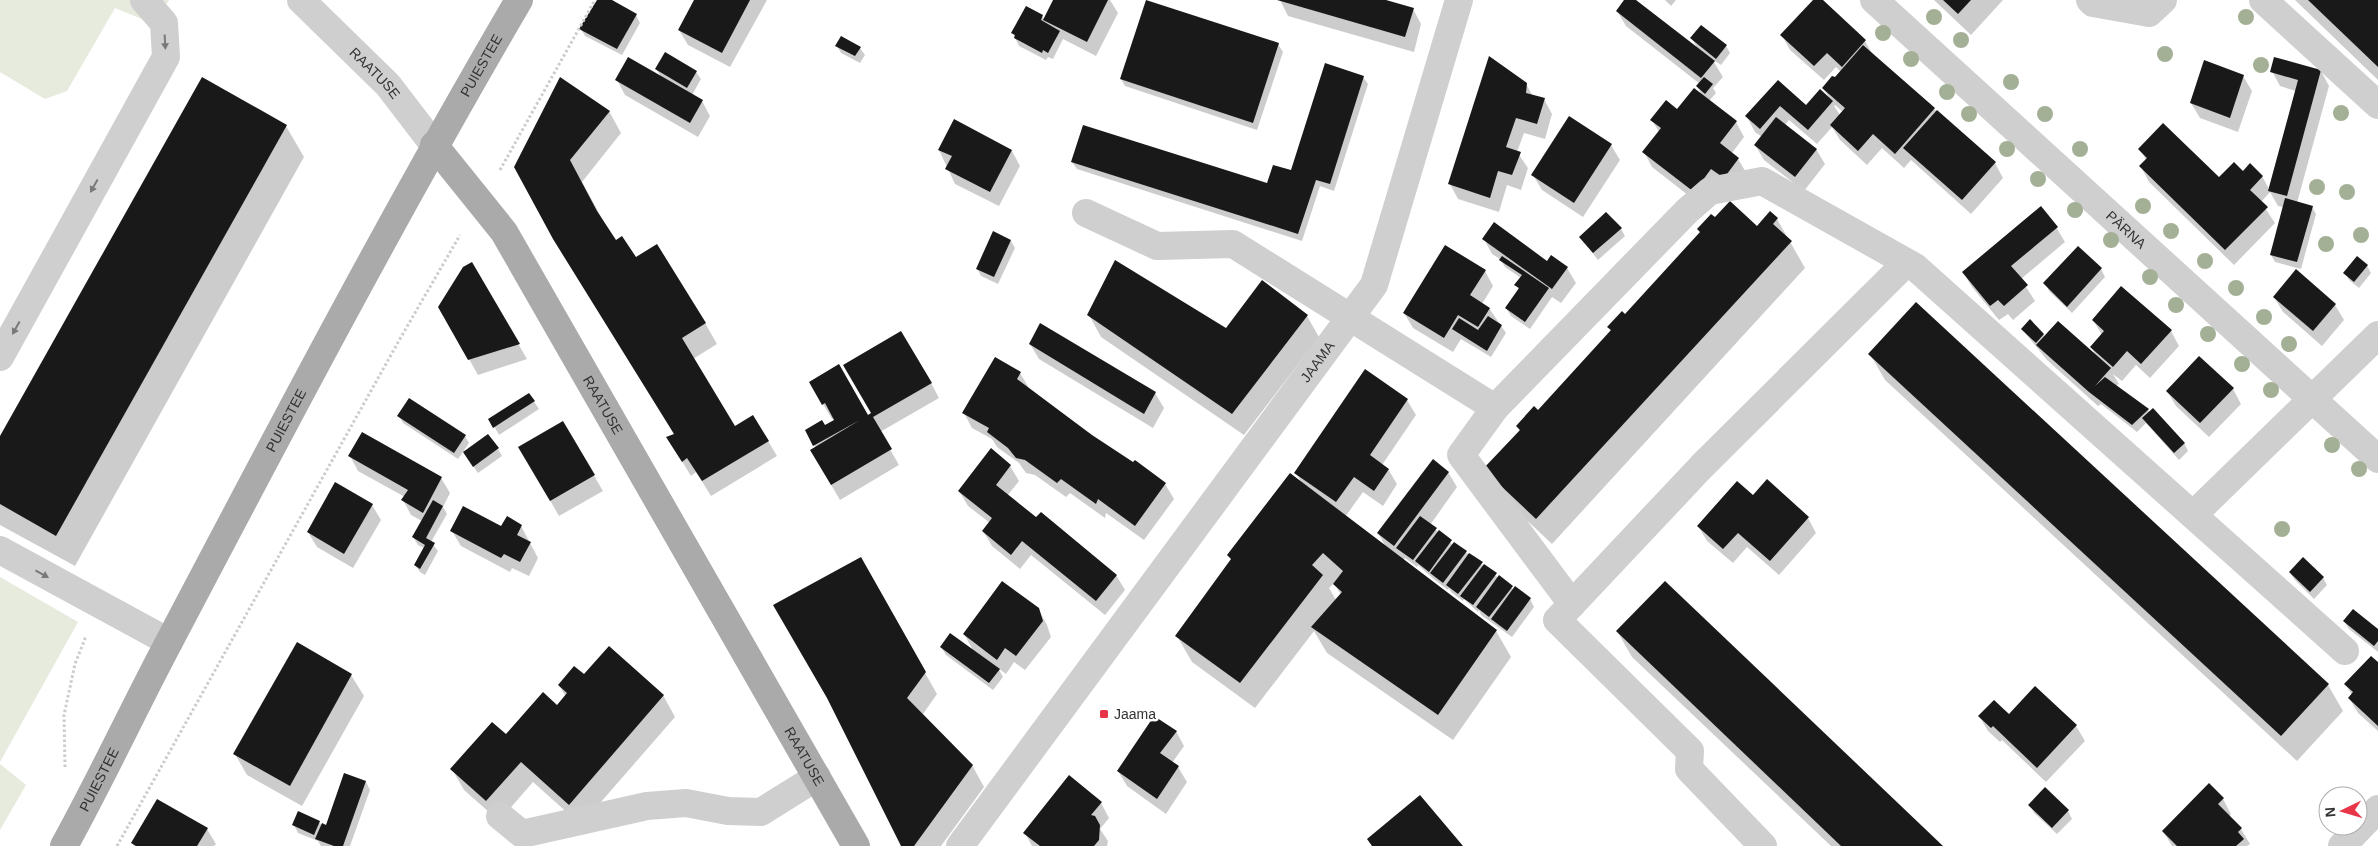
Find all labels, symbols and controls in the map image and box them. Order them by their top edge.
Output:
street label: PUIESTEE [457,31,505,100]
one-way arrow [161,34,169,50]
street label: RAATUSE [346,44,403,102]
one-way arrow [90,179,99,192]
street label: PÄRNA [2103,207,2150,252]
one-way arrow [12,321,20,335]
street label: JAAMA [1297,338,1338,385]
street label: RAATUSE [580,373,626,437]
street label: PUIESTEE [263,386,309,455]
one-way arrow [36,569,49,578]
place label: Jaama [1114,706,1156,722]
marker: Jaama [1098,708,1110,720]
street label: RAATUSE [781,724,828,789]
street label: PUIESTEE [76,745,122,814]
north arrow [2318,786,2368,836]
text: N [2322,806,2338,818]

